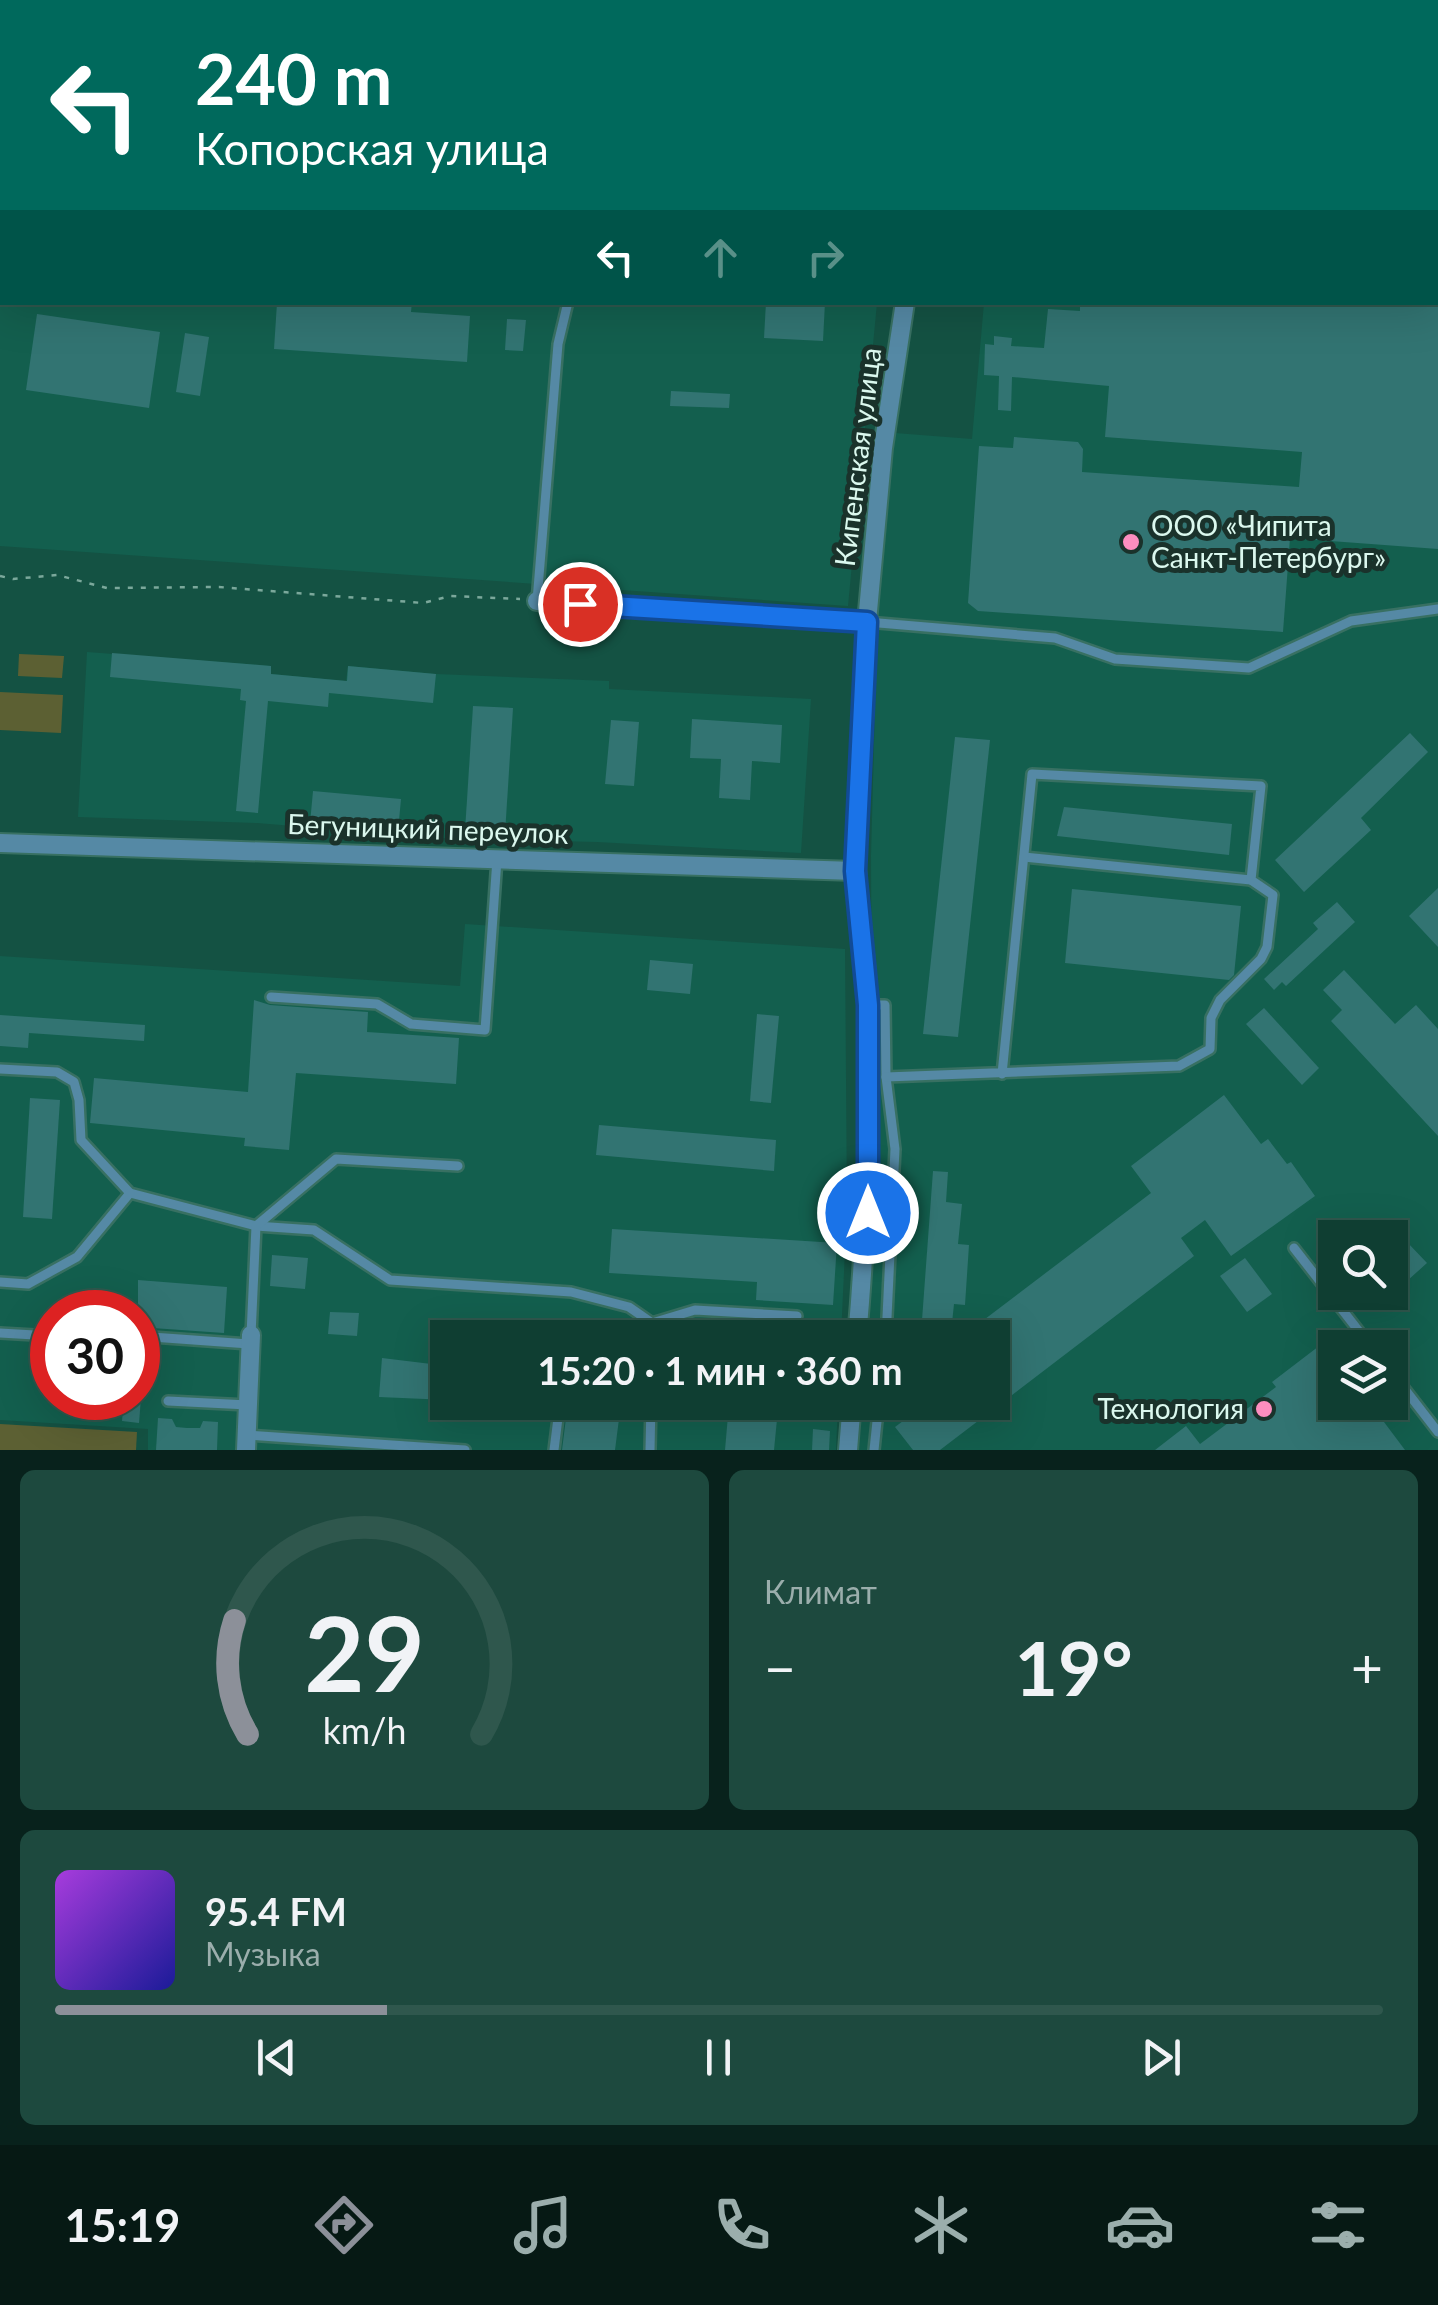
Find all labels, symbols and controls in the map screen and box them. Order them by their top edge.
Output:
text: 240 m [195,36,392,120]
icon: left [30,40,160,170]
text: Копорская улица [195,121,549,175]
icon: left [588,230,643,285]
icon: ahead [693,230,748,285]
icon: right [798,230,853,285]
street label: Кипенская улица [827,346,887,568]
place label: ООО «Чипита Санкт-Петербург» [1151,508,1386,574]
marker: ООО «Чипита Санкт-Петербург» [1120,531,1142,553]
pin [538,562,623,647]
icon: arrive [553,577,608,632]
street label: Бегуницкий переулок [287,806,570,850]
position arrow [816,1161,920,1265]
map controls [1318,1220,1408,1420]
button: search [1318,1220,1408,1310]
speed limit sign: 30 [30,1290,160,1420]
button: layers [1318,1330,1408,1420]
text: 15:20 · 1 мин · 360 m [537,1347,903,1393]
place label: Технология [1097,1391,1244,1425]
marker: Технология [1253,1398,1275,1420]
text: Климат [764,1572,877,1611]
text: 29 [304,1589,425,1714]
text: 19° [1014,1622,1133,1712]
text: − [764,1634,796,1700]
text: + [1351,1634,1383,1700]
text: km/h [323,1709,406,1752]
text: 95.4 FM [205,1888,347,1934]
text: Музыка [205,1934,321,1973]
icon: previous [249,2030,304,2085]
icon: pause [691,2030,746,2085]
icon: next [1134,2030,1189,2085]
icon: directions [309,2190,379,2260]
icon: music [508,2190,578,2260]
icon: phone [707,2190,777,2260]
icon: climate [906,2190,976,2260]
icon: car [1105,2190,1175,2260]
icon: filters [1303,2190,1373,2260]
text: 15:19 [64,2198,180,2252]

